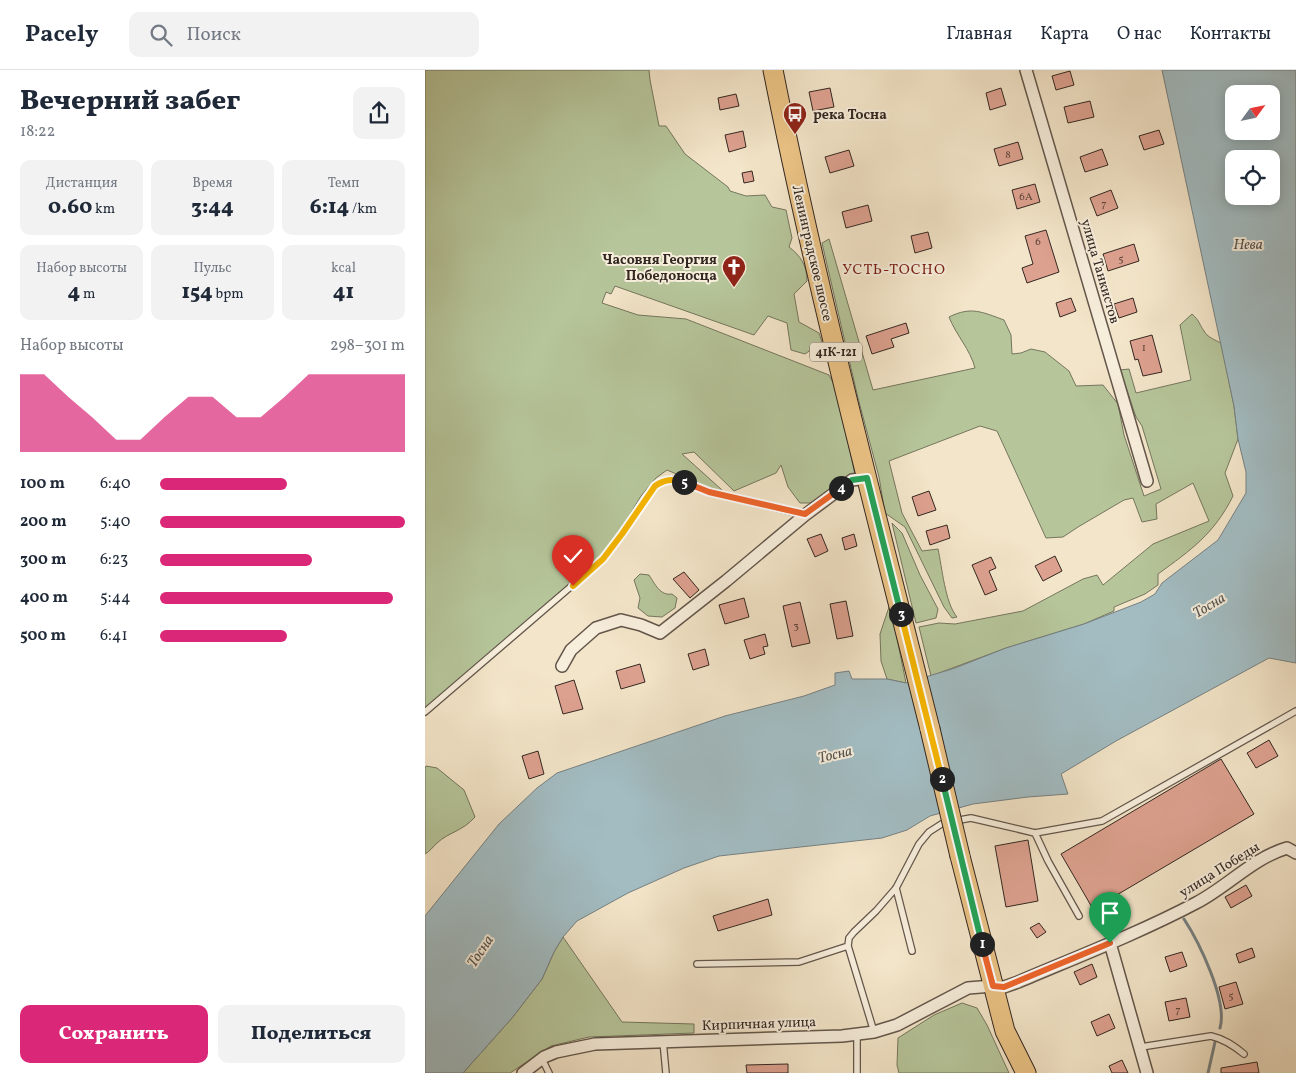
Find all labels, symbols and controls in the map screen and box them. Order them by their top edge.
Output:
search box [129,12,479,57]
text: Pacely [25,18,99,52]
icon: search [147,21,175,49]
text: Поиск [187,22,241,48]
text: Главная [946,22,1012,47]
text: Карта [1040,22,1089,47]
text: О нас [1117,22,1162,47]
text: Контакты [1190,22,1271,47]
text: Вечерний забег [20,82,240,121]
north arrow [1225,85,1280,140]
map controls [1225,85,1280,205]
button: share [353,87,405,139]
bus stop icon: река Тосна [782,101,808,135]
place label: река Тосна [813,106,887,125]
text: 18:22 [20,121,55,143]
house number: 8 [1005,148,1011,163]
button: locate [1225,150,1280,205]
text: Дистанция [45,174,118,193]
text: Время [192,174,233,193]
text: Темп [328,174,359,193]
street label: Ленинградское шоссе [787,183,837,324]
house number: 6А [1019,190,1033,205]
text: 0.60 [48,193,92,222]
text: 3:44 [191,193,234,222]
text: 6:14 [310,193,349,222]
house number: 7 [1101,197,1107,212]
text: km [92,200,115,219]
text: /km [349,200,377,219]
street label: улица Танкистов [1076,217,1124,326]
house number: 6 [1035,235,1041,250]
water label: Нева [1233,235,1263,256]
place label: Часовня Георгия Победоносца [602,251,717,286]
house number: 5 [1118,252,1124,267]
church icon: Часовня Георгия Победоносца [721,254,747,288]
text: Набор высоты [36,259,127,278]
text: Пульс [194,259,231,278]
text: kcal [331,259,356,278]
district label: УСТЬ-ТОСНО [842,260,946,281]
text: 4 [68,278,80,307]
text: 154 [181,278,213,307]
text: 41 [333,278,354,307]
text: m [80,285,95,304]
text: bpm [213,285,244,304]
text: Набор высоты [20,335,124,357]
text: 298–301 m [330,335,405,357]
house number: 1 [1142,341,1146,356]
road number: 41К-121 [810,342,862,362]
pin: 5 [671,470,697,494]
text: 100 m [20,473,65,495]
text: 6:40 [100,473,131,495]
text: 5 [681,473,688,492]
pin: 4 [829,476,853,500]
text: 4 [837,479,846,498]
text: 200 m [20,511,67,533]
text: 5:40 [100,511,130,533]
pin [552,535,594,586]
icon: check [559,542,587,570]
text: 300 m [20,549,66,571]
text: 6:23 [100,549,128,571]
text: 400 m [20,587,68,609]
text: 5:44 [100,587,131,609]
water label: Тосна [1190,588,1230,624]
pin: 3 [889,602,913,626]
text: 3 [898,605,905,624]
house number: 3 [793,619,799,634]
text: 500 m [20,625,66,647]
text: 6:41 [100,625,128,647]
water label: Тосна [816,741,855,770]
pin: 2 [929,766,955,792]
text: 2 [939,770,946,789]
street label: улица Победы [1176,838,1264,903]
pin [1089,892,1131,943]
icon: arrive [1096,899,1124,927]
water label: Тосна [463,932,500,972]
pin: 1 [969,932,995,956]
text: 1 [980,935,985,954]
house number: 5 [1228,989,1234,1004]
house number: 7 [1175,1003,1181,1018]
button: Сохранить [20,1005,208,1063]
button: Поделиться [218,1005,405,1063]
street label: Кирпичная улица [702,1013,817,1036]

